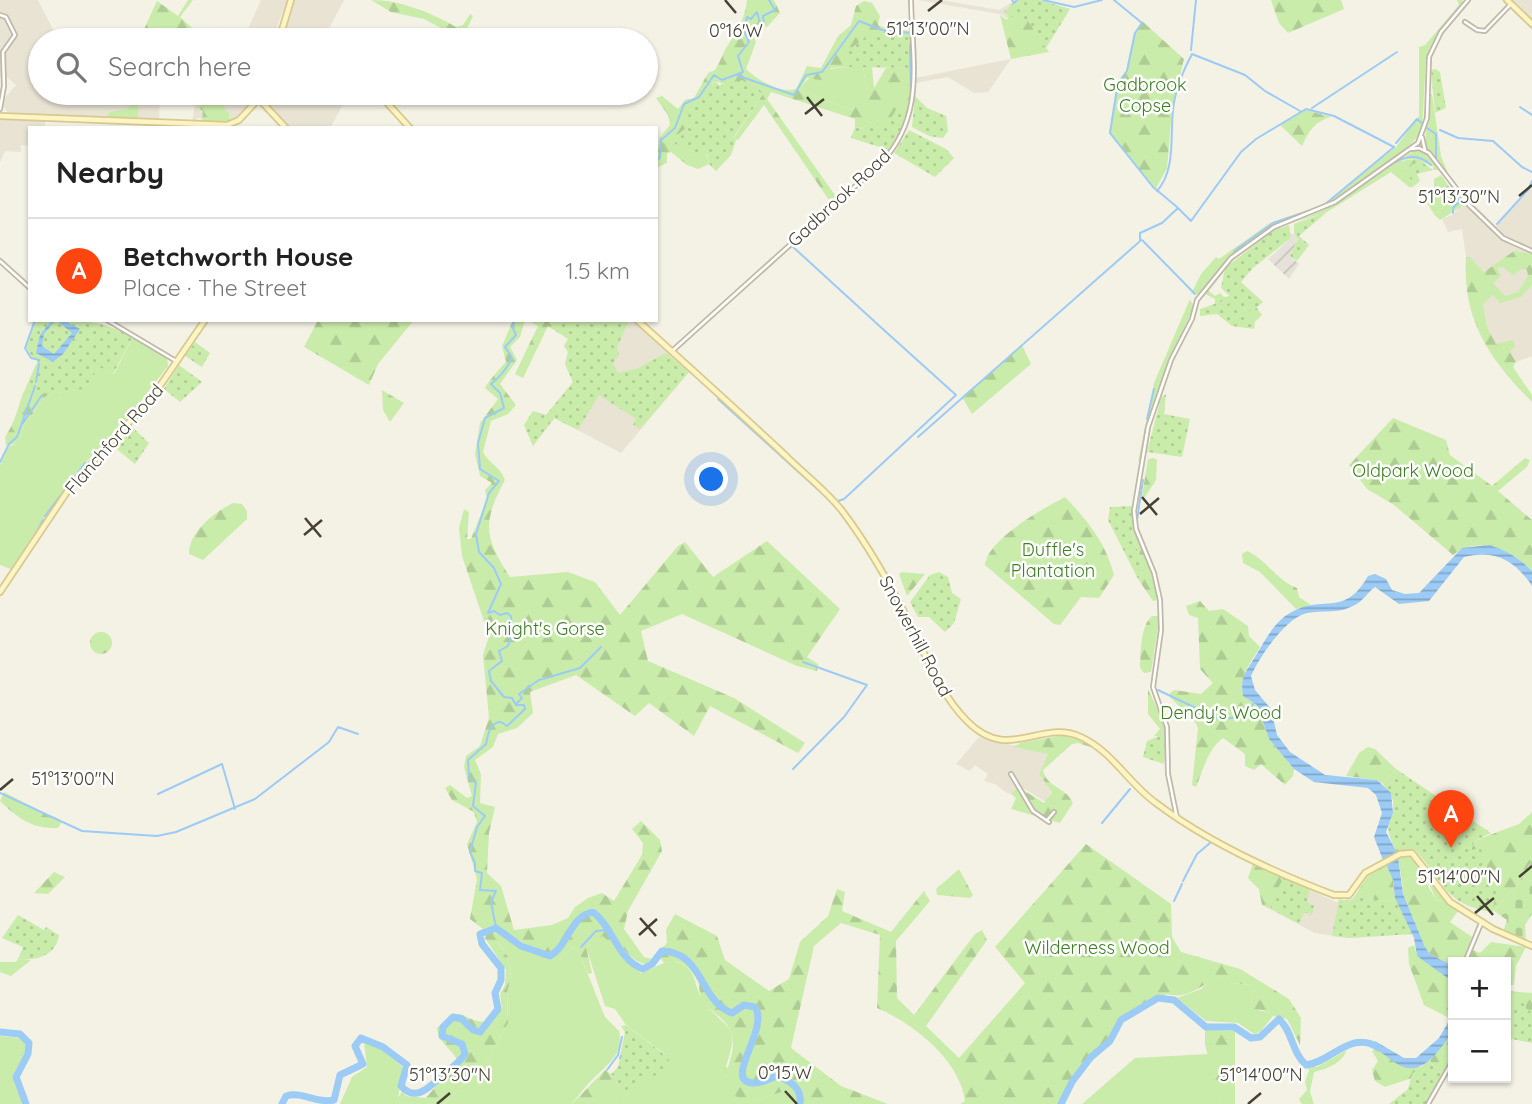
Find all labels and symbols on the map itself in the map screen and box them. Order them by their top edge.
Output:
text: 51°13'00"N [886,17,970,40]
text: 0°16'W [709,19,763,42]
park label: Gadbrook Copse [1103,73,1187,117]
street label: Gadbrook Road [783,144,895,252]
text: 51°13'30"N [1418,185,1500,208]
street label: Flanchford Road [60,379,168,499]
park label: Oldpark Wood [1352,459,1474,482]
your location [694,462,728,496]
park label: Duffle's Plantation [1011,538,1095,582]
street label: Snowerhill Road [874,571,958,701]
park label: Knight's Gorse [485,617,605,640]
park label: Dendy's Wood [1160,701,1282,724]
text: 51°13'00"N [31,767,115,790]
pin: A [1428,790,1474,848]
text: 51°14'00"N [1417,865,1501,888]
park label: Wilderness Wood [1024,936,1170,959]
text: 0°15'W [758,1061,812,1084]
text: 51°13'30"N [409,1063,491,1086]
text: 51°14'00"N [1219,1063,1303,1086]

